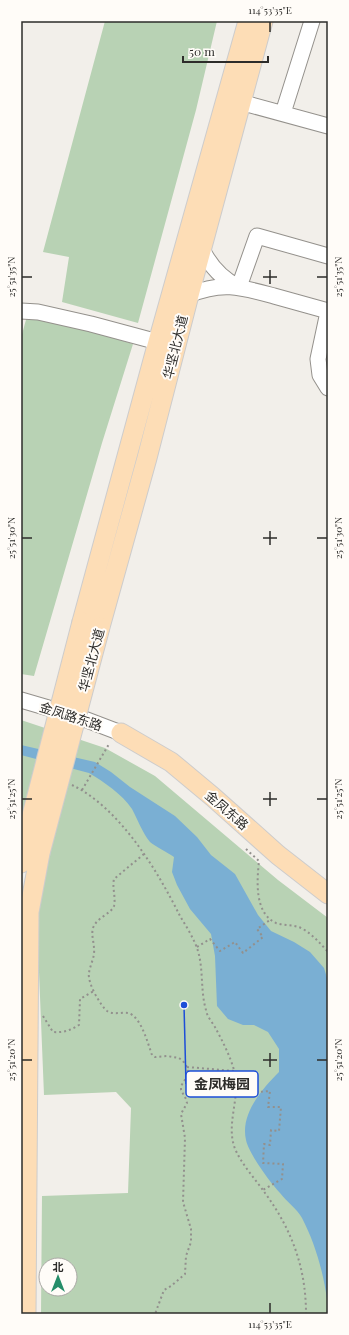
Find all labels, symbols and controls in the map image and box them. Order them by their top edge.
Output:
text: 114°53'35"E [248,3,292,17]
scale bar [183,38,268,64]
text: 50 m [189,43,215,59]
text: 25°51'35"N [4,257,18,297]
text: 25°51'35"N [331,257,345,297]
street label: 华坚北大道 [158,313,191,380]
text: 25°51'30"N [4,517,18,559]
text: 25°51'30"N [331,517,345,559]
street label: 华坚北大道 [74,626,107,693]
street label: 金凤路东路 [38,697,105,734]
text: 25°51'25"N [4,779,18,819]
text: 25°51'25"N [331,779,345,819]
street label: 金凤东路 [202,786,253,833]
text: 25°51'20"N [4,1039,18,1081]
text: 25°51'20"N [331,1039,345,1081]
callout: 金凤梅园 [186,1071,258,1097]
text: 金凤梅园 [194,1074,250,1093]
north arrow [38,1257,78,1297]
text: 北 [53,1259,64,1274]
text: 114°53'35"E [248,1317,292,1331]

